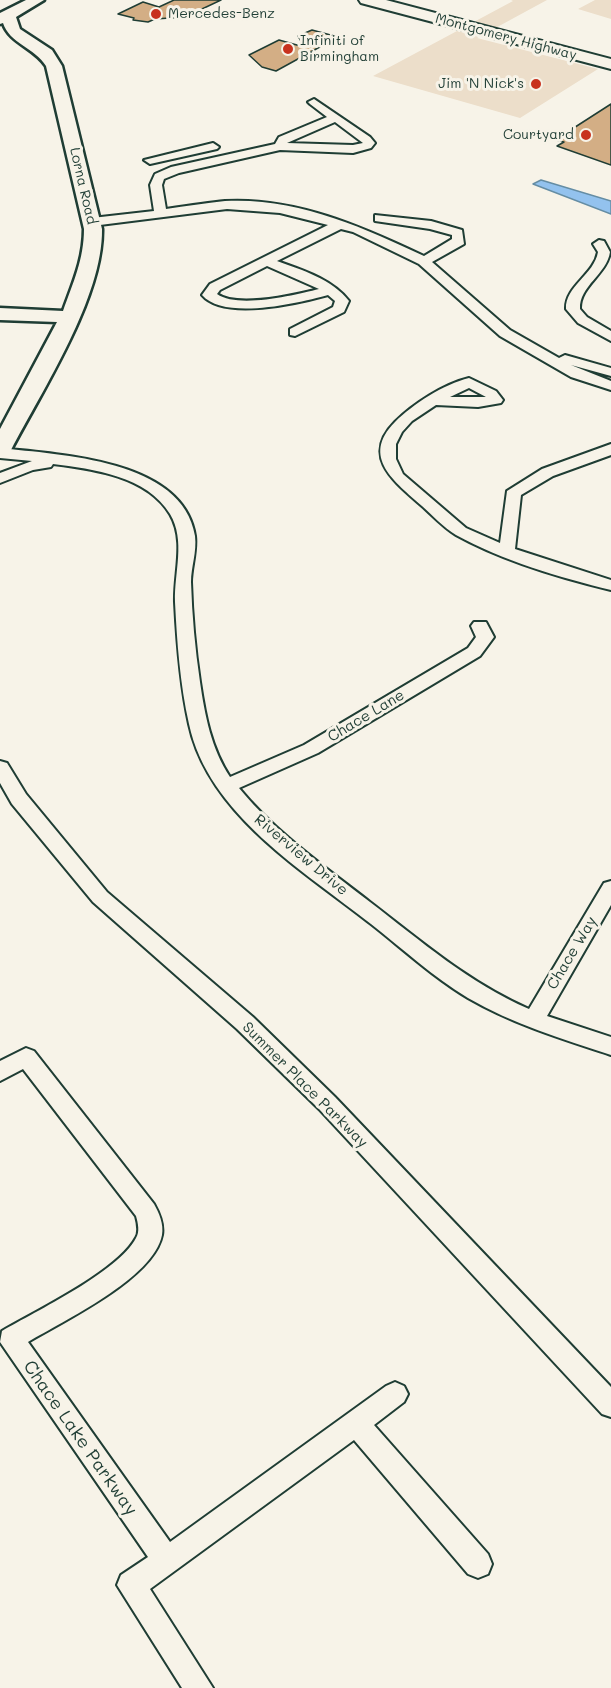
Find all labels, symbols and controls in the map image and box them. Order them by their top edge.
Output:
place label: Mercedes-Benz [168,6,275,22]
marker: Mercedes-Benz [149,7,163,21]
street label: Montgomery Highway [433,10,579,64]
place label: Infiniti of Birmingham [300,33,379,66]
marker: Infiniti of Birmingham [281,42,295,56]
place label: Jim 'N Nick's [438,76,524,92]
marker: Jim 'N Nick's [529,77,543,91]
place label: Courtyard [503,127,574,143]
marker: Courtyard [579,128,593,142]
street label: Lorna Road [66,146,100,226]
street label: Chace Lane [324,686,408,746]
street label: Riverview Drive [250,811,352,899]
street label: Chace Way [543,913,601,993]
street label: Summer Place Parkway [238,1018,372,1152]
street label: Chace Lake Parkway [18,1356,142,1520]

